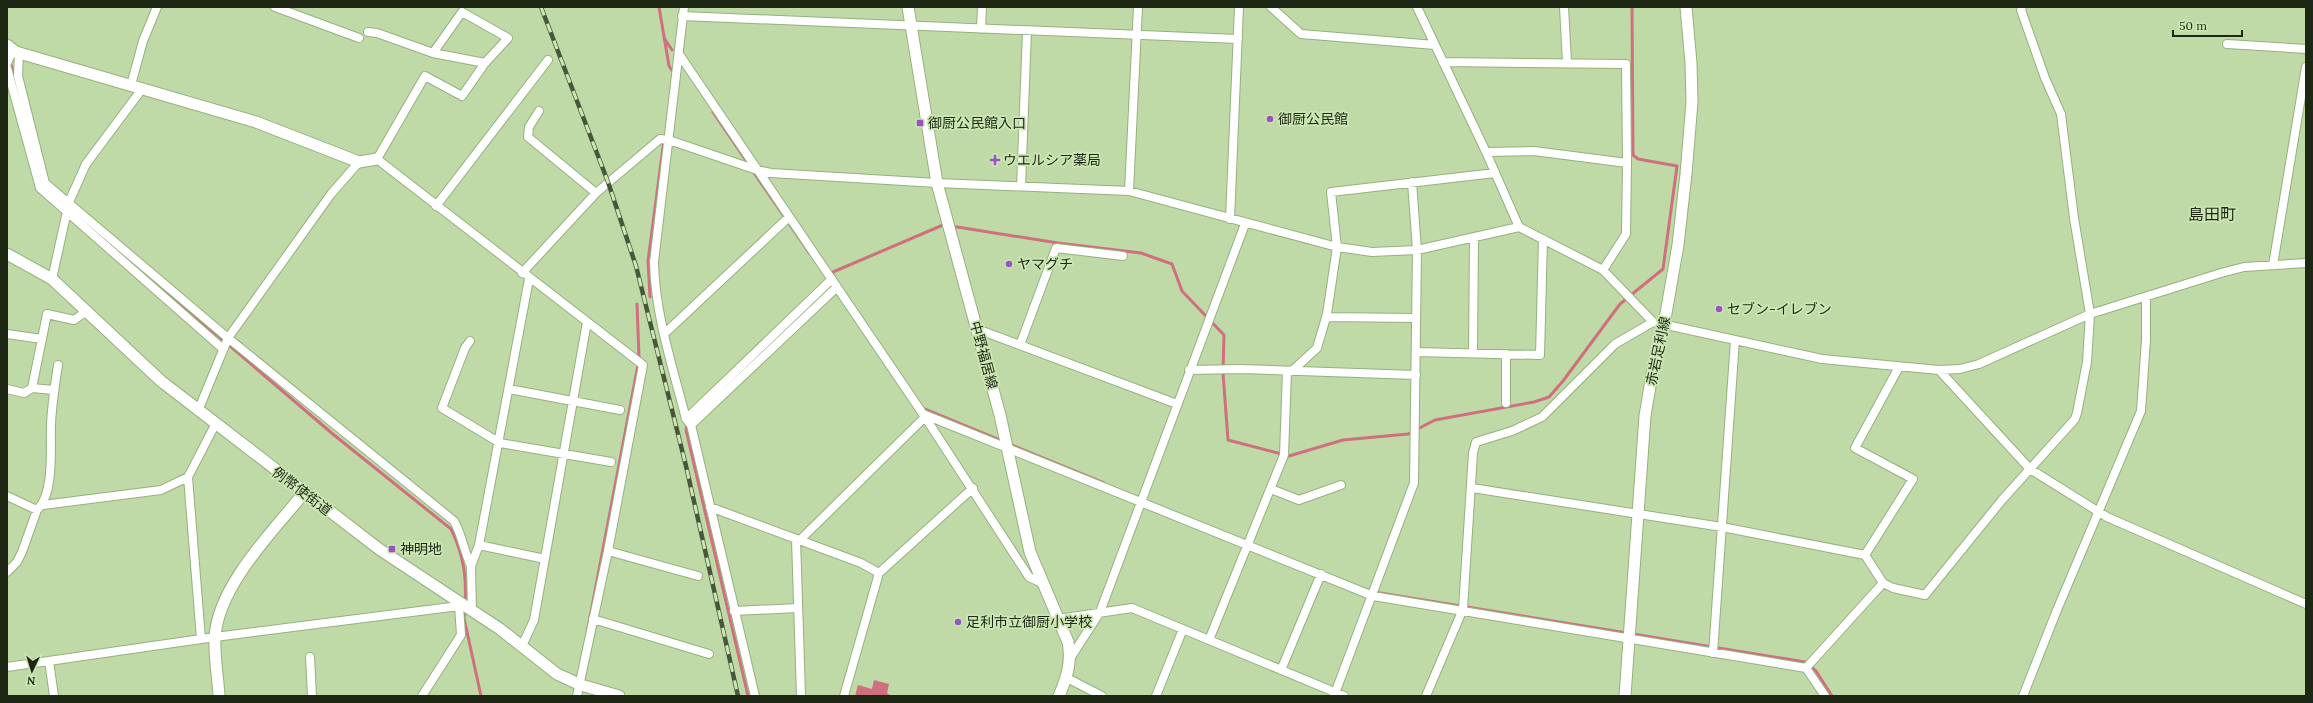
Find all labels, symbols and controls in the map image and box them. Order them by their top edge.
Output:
scale bar [2173,12,2242,38]
text: 50 m [2179,18,2207,33]
place label: 御厨公民館 [1278,110,1348,128]
place label: 御厨公民館入口 [928,114,1026,132]
marker: 御厨公民館 [1265,114,1275,124]
marker: 御厨公民館入口 [915,118,925,128]
place label: ウエルシア薬局 [1003,151,1101,169]
marker: ウエルシア薬局 [990,155,1000,165]
district label: 島田町 [2188,204,2236,224]
place label: ヤマグチ [1017,255,1073,273]
marker: ヤマグチ [1004,259,1014,269]
place label: セブン-イレブン [1727,300,1832,318]
marker: セブン-イレブン [1714,304,1724,314]
street label: 赤岩足利線 [1642,315,1674,387]
street label: 中野福居線 [966,319,1002,391]
street label: 例幣使街道 [269,463,335,519]
place label: 神明地 [400,540,442,558]
marker: 神明地 [387,544,397,554]
place label: 足利市立御厨小学校 [966,613,1092,631]
marker: 足利市立御厨小学校 [953,617,963,627]
north arrow [12,651,52,691]
text: N [26,674,36,688]

